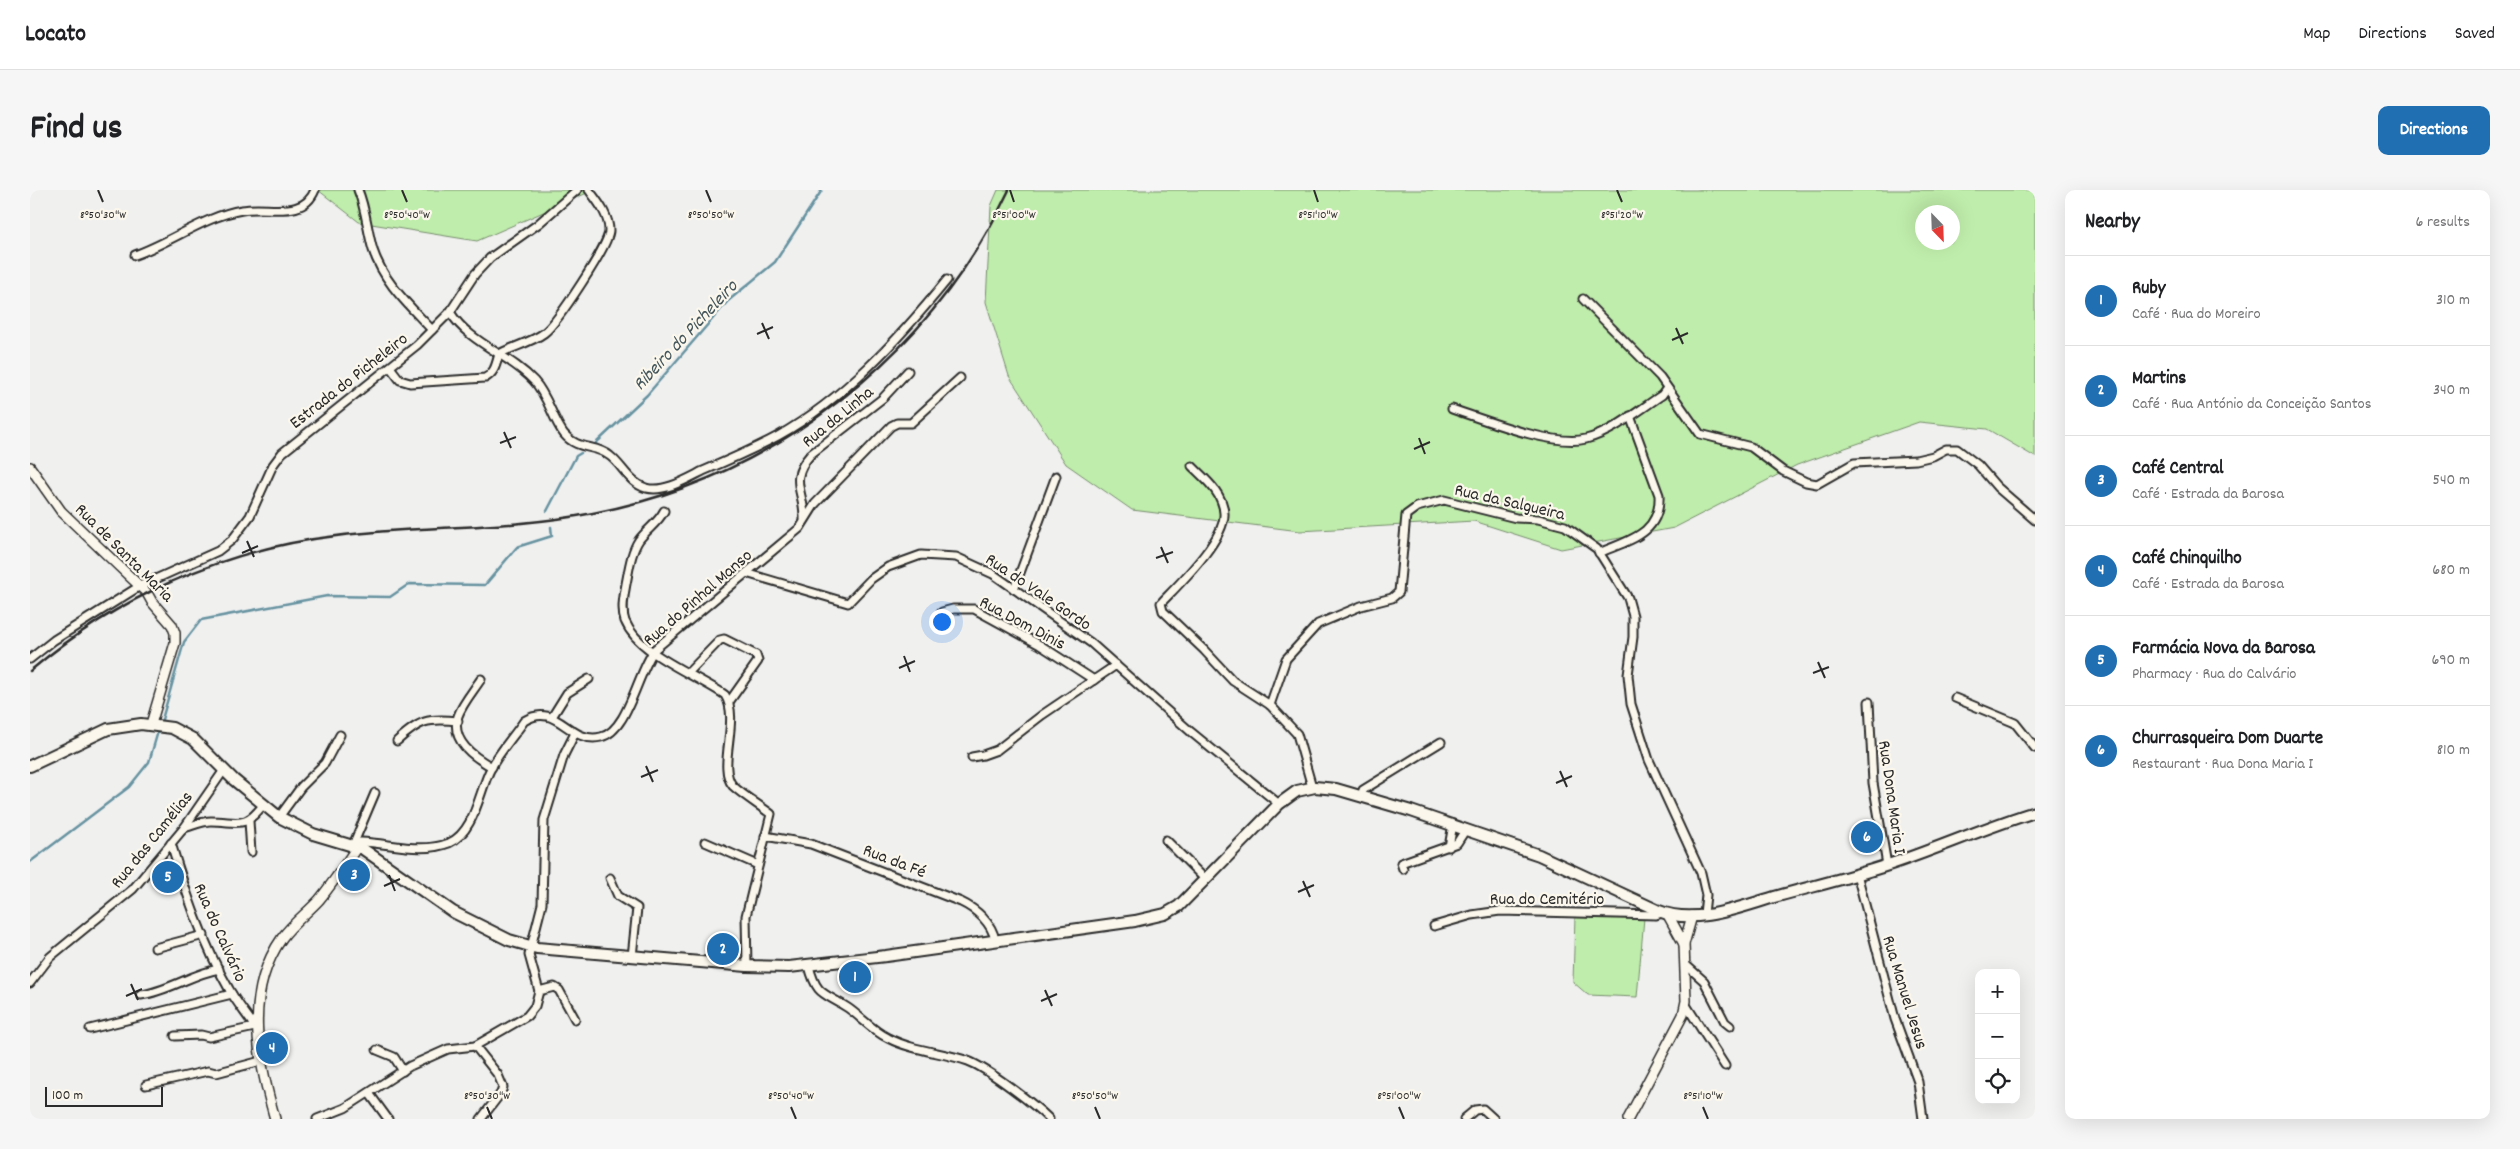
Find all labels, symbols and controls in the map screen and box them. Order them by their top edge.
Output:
text: Locato [25,18,86,52]
text: Map [2303,22,2330,47]
text: Directions [2358,22,2427,47]
text: Saved [2455,22,2495,47]
text: Find us [30,105,122,155]
button: Directions [2378,106,2490,155]
north arrow [1915,205,1960,250]
text: 8°50'30"W [80,207,126,224]
text: 8°50'40"W [384,207,430,224]
text: 8°50'50"W [688,207,734,224]
text: 8°51'00"W [992,207,1036,224]
text: 8°51'10"W [1298,207,1338,224]
text: 8°51'20"W [1601,207,1643,224]
text: Nearby [2085,208,2140,238]
text: 6 results [2415,211,2470,234]
water label: Ribeiro do Picheleiro [628,274,746,398]
text: Ruby [2132,276,2165,303]
text: 1 [2099,289,2103,312]
text: 310 m [2436,289,2470,312]
text: Café · Rua do Moreiro [2132,303,2261,326]
street label: Estrada do Picheleiro [285,328,414,436]
text: Martins [2132,366,2186,393]
text: 2 [2098,379,2105,402]
text: 340 m [2433,379,2470,402]
street label: Rua da Linha [797,381,880,455]
text: Café · Rua António da Conceição Santos [2132,393,2371,416]
text: Café Central [2132,456,2224,483]
text: 3 [2097,469,2105,492]
text: 540 m [2433,469,2470,492]
street label: Rua da Salgueira [1452,479,1568,528]
text: Café · Estrada da Barosa [2132,483,2284,506]
street label: Rua de Santa Maria [68,499,179,609]
street label: Rua do Pinhal Manso [639,544,759,653]
text: Café Chinquilho [2132,546,2242,573]
street label: Rua do Vale Gordo [979,548,1096,638]
text: 4 [2098,559,2104,582]
text: 680 m [2432,559,2470,582]
text: Café · Estrada da Barosa [2132,573,2284,596]
street label: Rua Dom Dinis [974,591,1069,657]
your location [929,609,955,635]
text: Farmácia Nova da Barosa [2132,636,2315,663]
text: 5 [2097,649,2105,672]
text: 690 m [2431,649,2470,672]
text: Pharmacy · Rua do Calvário [2132,663,2296,686]
text: Churrasqueira Dom Duarte [2132,726,2323,753]
street label: Rua Dona Maria I [1870,739,1911,856]
text: 6 [2097,739,2105,762]
text: 810 m [2437,739,2470,762]
text: Restaurant · Rua Dona Maria I [2132,753,2313,776]
street label: Rua das Camélias [106,787,200,895]
pin: 6 [1851,818,1883,856]
street label: Rua da Fé [859,839,930,886]
pin: 3 [338,856,370,894]
pin: 5 [152,858,184,896]
street label: Rua do Calvário [186,880,252,986]
street label: Rua do Cemitério [1490,888,1604,913]
pin: 2 [707,930,739,968]
street label: Rua Manuel Jesus [1874,933,1933,1053]
pin: 1 [839,958,871,996]
map controls [1975,969,2020,1104]
button: + [1975,969,2020,1014]
button: − [1975,1014,2020,1059]
pin: 4 [256,1029,288,1067]
button: locate [1975,1059,2020,1104]
scale bar [45,1084,162,1107]
text: 100 m [52,1086,83,1106]
text: 8°50'30"W [464,1088,510,1105]
text: 8°50'40"W [768,1088,814,1105]
text: 8°50'50"W [1072,1088,1118,1105]
text: 8°51'00"W [1377,1088,1421,1105]
text: 8°51'10"W [1683,1088,1723,1105]

